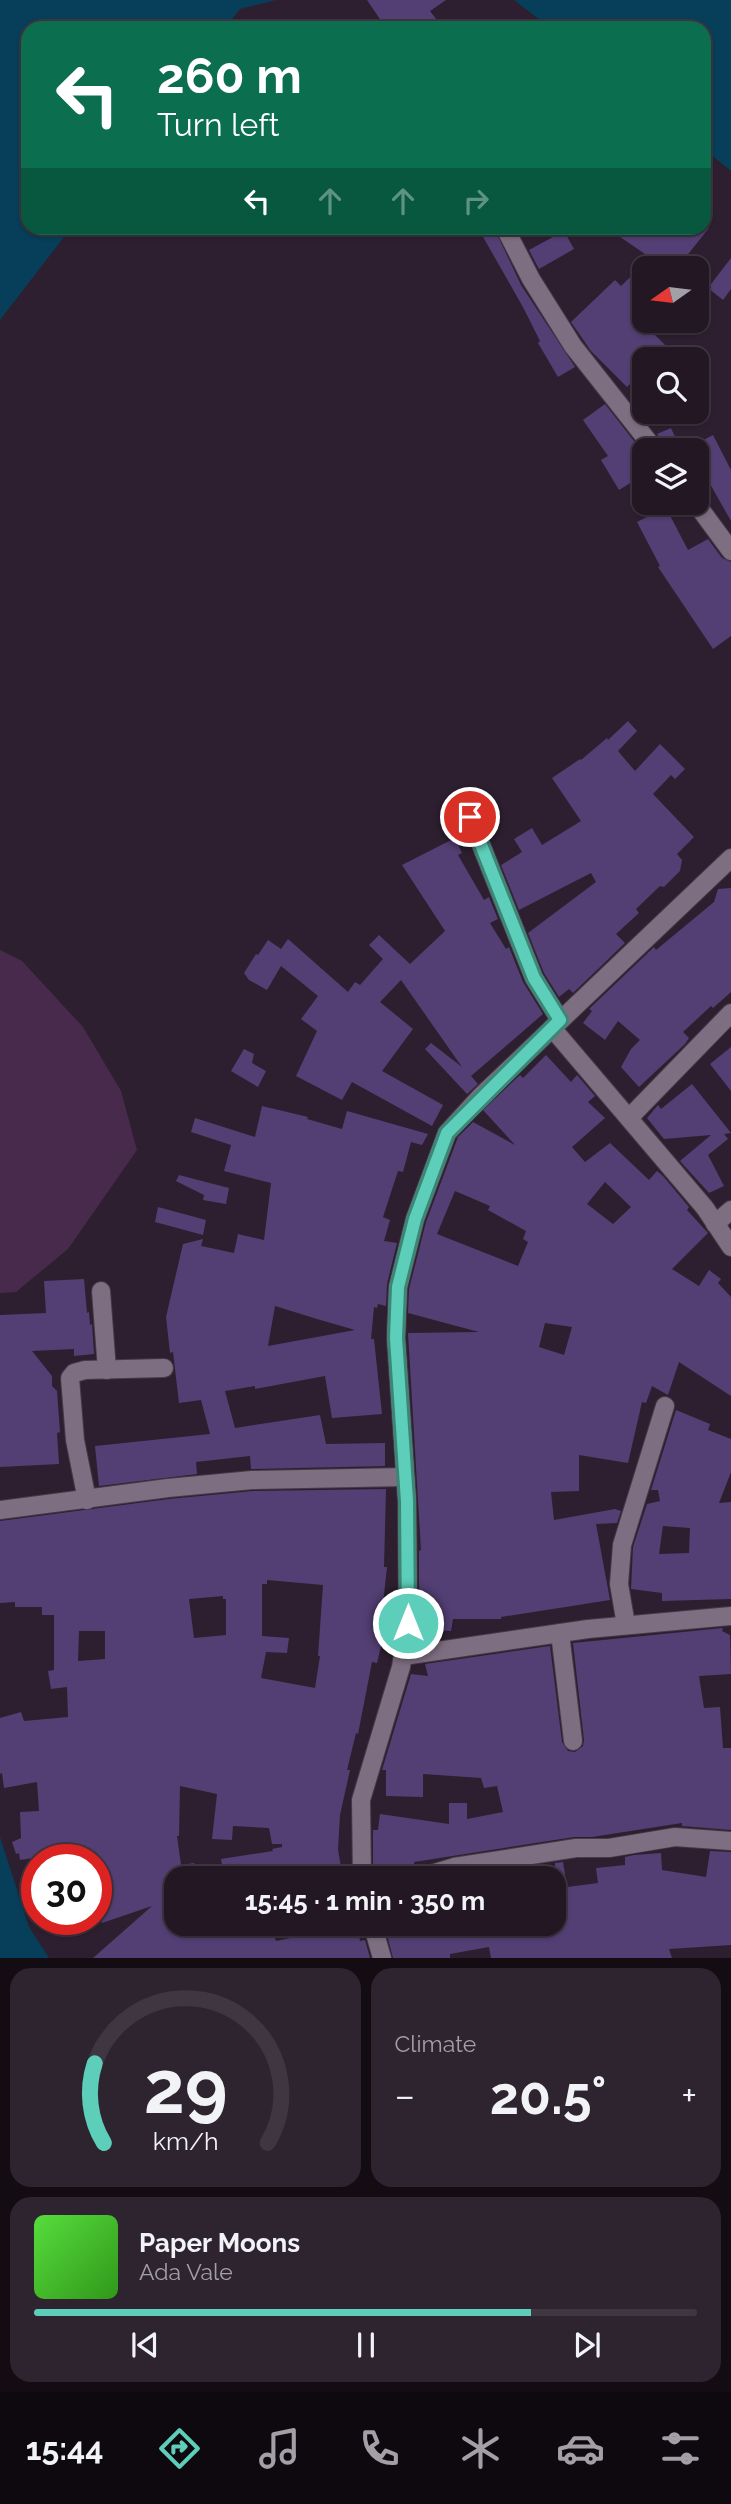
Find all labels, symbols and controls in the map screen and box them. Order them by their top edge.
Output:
text: 260 m [157,47,302,104]
icon: left [42,49,133,140]
text: Turn left [157,106,279,143]
icon: left [238,182,276,220]
icon: ahead [311,182,349,220]
icon: ahead [384,182,422,220]
icon: right [457,182,495,220]
north arrow [632,256,709,332]
map controls [632,256,709,515]
button: search [632,347,709,424]
button: layers [632,438,709,515]
pin [440,787,500,847]
icon: arrive [451,798,489,836]
position arrow [371,1586,445,1660]
speed limit sign: 30 [21,1844,112,1935]
text: 15:45 · 1 min · 350 m [245,1886,485,1916]
text: Climate [395,2030,476,2057]
text: 29 [143,2046,227,2131]
text: 20.5° [490,2065,606,2126]
text: − [395,2073,415,2118]
text: + [681,2073,697,2118]
text: km/h [152,2126,218,2156]
text: Paper Moons [139,2228,300,2258]
text: Ada Vale [139,2258,233,2285]
icon: previous [126,2326,164,2364]
icon: pause [347,2326,385,2364]
icon: next [568,2326,606,2364]
icon: directions [155,2424,204,2473]
icon: music [255,2424,304,2473]
icon: phone [355,2424,404,2473]
icon: climate [456,2424,505,2473]
icon: car [556,2424,605,2473]
icon: filters [656,2424,705,2473]
text: 15:44 [26,2430,104,2467]

